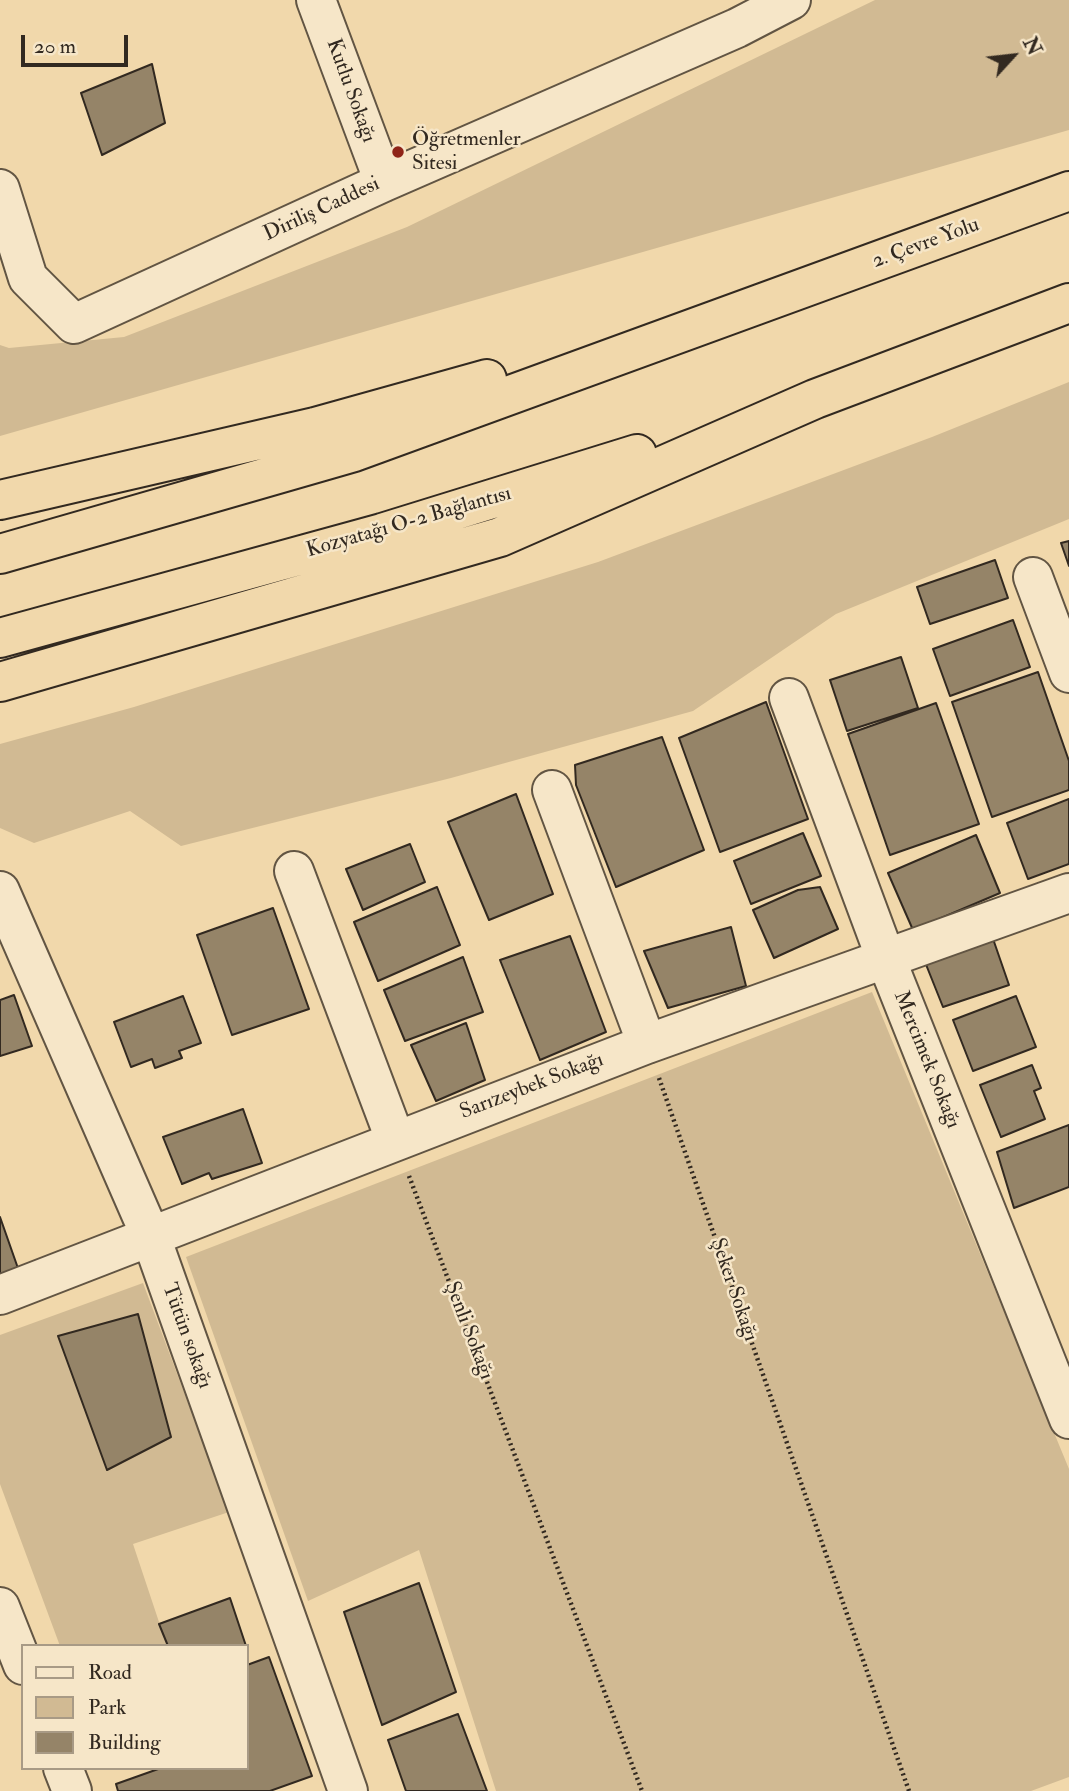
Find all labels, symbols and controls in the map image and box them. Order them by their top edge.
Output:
scale bar [24,21,131,65]
north arrow [978,21,1048,91]
text: 20 m [34,33,76,60]
text: N [1017,33,1046,59]
street label: Kutlu Sokağı [320,36,380,146]
place label: Öğretmenler Sitesi [412,127,521,177]
marker: Öğretmenler Sitesi [390,144,406,160]
street label: Diriliş Caddesi [260,172,384,248]
street label: 2. Çevre Yolu [869,213,983,275]
street label: Kozyatağı O-2 Bağlantısı [304,482,514,564]
street label: Mercimek Sokağı [887,988,965,1132]
street label: Sarızeybek Sokağı [457,1048,607,1126]
street label: Şeker Sokağı [704,1235,762,1345]
street label: Şenli Sokağı [438,1278,498,1384]
street label: Tütün sokağı [155,1280,217,1392]
legend [21,1644,248,1770]
text: Road [88,1659,132,1686]
text: Park [88,1694,126,1721]
text: Building [88,1729,161,1756]

